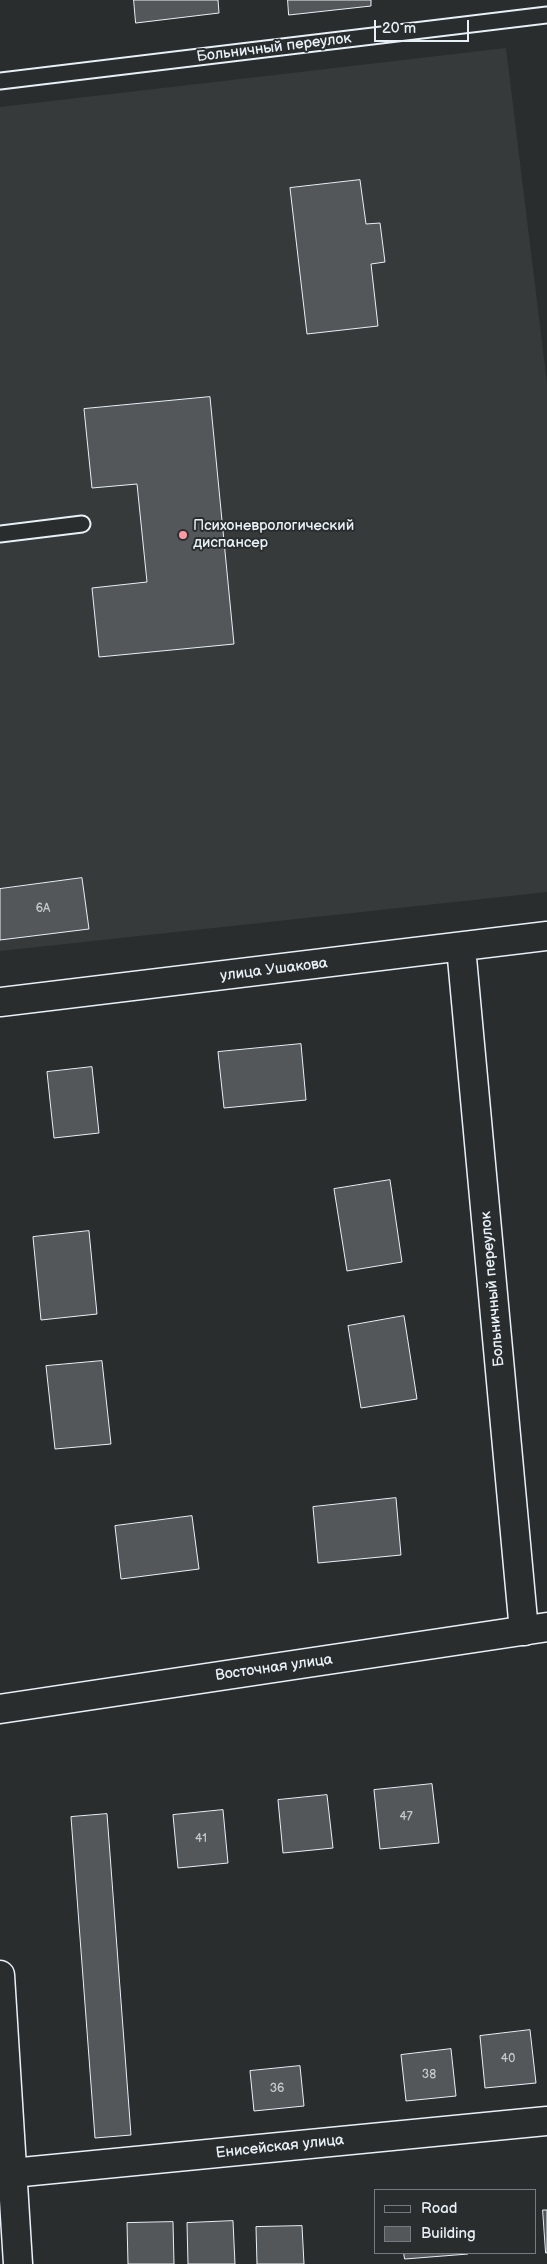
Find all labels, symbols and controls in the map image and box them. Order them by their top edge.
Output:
scale bar [377,10,472,42]
text: 20 m [382,19,416,38]
street label: Больничный переулок [196,30,352,66]
place label: Психоневрологический диспансер [193,517,354,552]
marker: Психоневрологический диспансер [177,529,189,541]
house number: 6А [36,902,50,916]
street label: улица Ушакова [219,954,329,986]
street label: Больничный переулок [477,1211,509,1367]
street label: Восточная улица [214,1651,334,1685]
house number: 47 [399,1810,413,1824]
house number: 41 [195,1832,207,1846]
house number: 40 [501,2052,515,2066]
house number: 38 [422,2068,436,2082]
house number: 36 [270,2082,284,2096]
street label: Енисейская улица [215,2131,345,2163]
legend [374,2189,537,2254]
text: Road [421,2199,457,2218]
text: Building [421,2224,476,2243]

